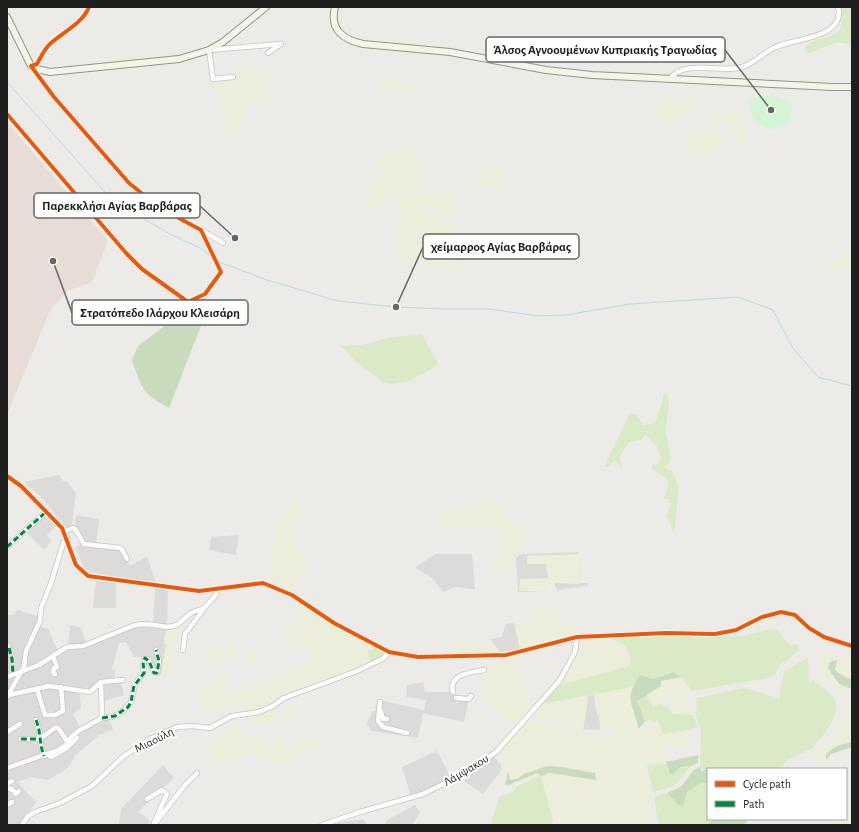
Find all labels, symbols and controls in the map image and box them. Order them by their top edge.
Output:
callout: Άλσος Αγνοουμένων Κυπριακής Τραγωδίας [486,37,725,62]
text: Άλσος Αγνοουμένων Κυπριακής Τραγωδίας [493,44,717,57]
callout: Παρεκκλήσι Αγίας Βαρβάρας [34,193,200,218]
text: Παρεκκλήσι Αγίας Βαρβάρας [42,200,192,213]
callout: χείμαρρος Αγίας Βαρβάρας [423,234,579,259]
text: χείμαρρος Αγίας Βαρβάρας [431,241,571,254]
callout: Στρατόπεδο Ιλάρχου Κλεισάρη [72,300,248,325]
text: Στρατόπεδο Ιλάρχου Κλεισάρη [80,307,240,320]
street label: Μιαούλη [133,725,175,755]
street label: Λάμψακου [441,752,491,788]
legend [707,768,847,820]
text: Cycle path [743,778,791,791]
text: Path [743,798,765,810]

